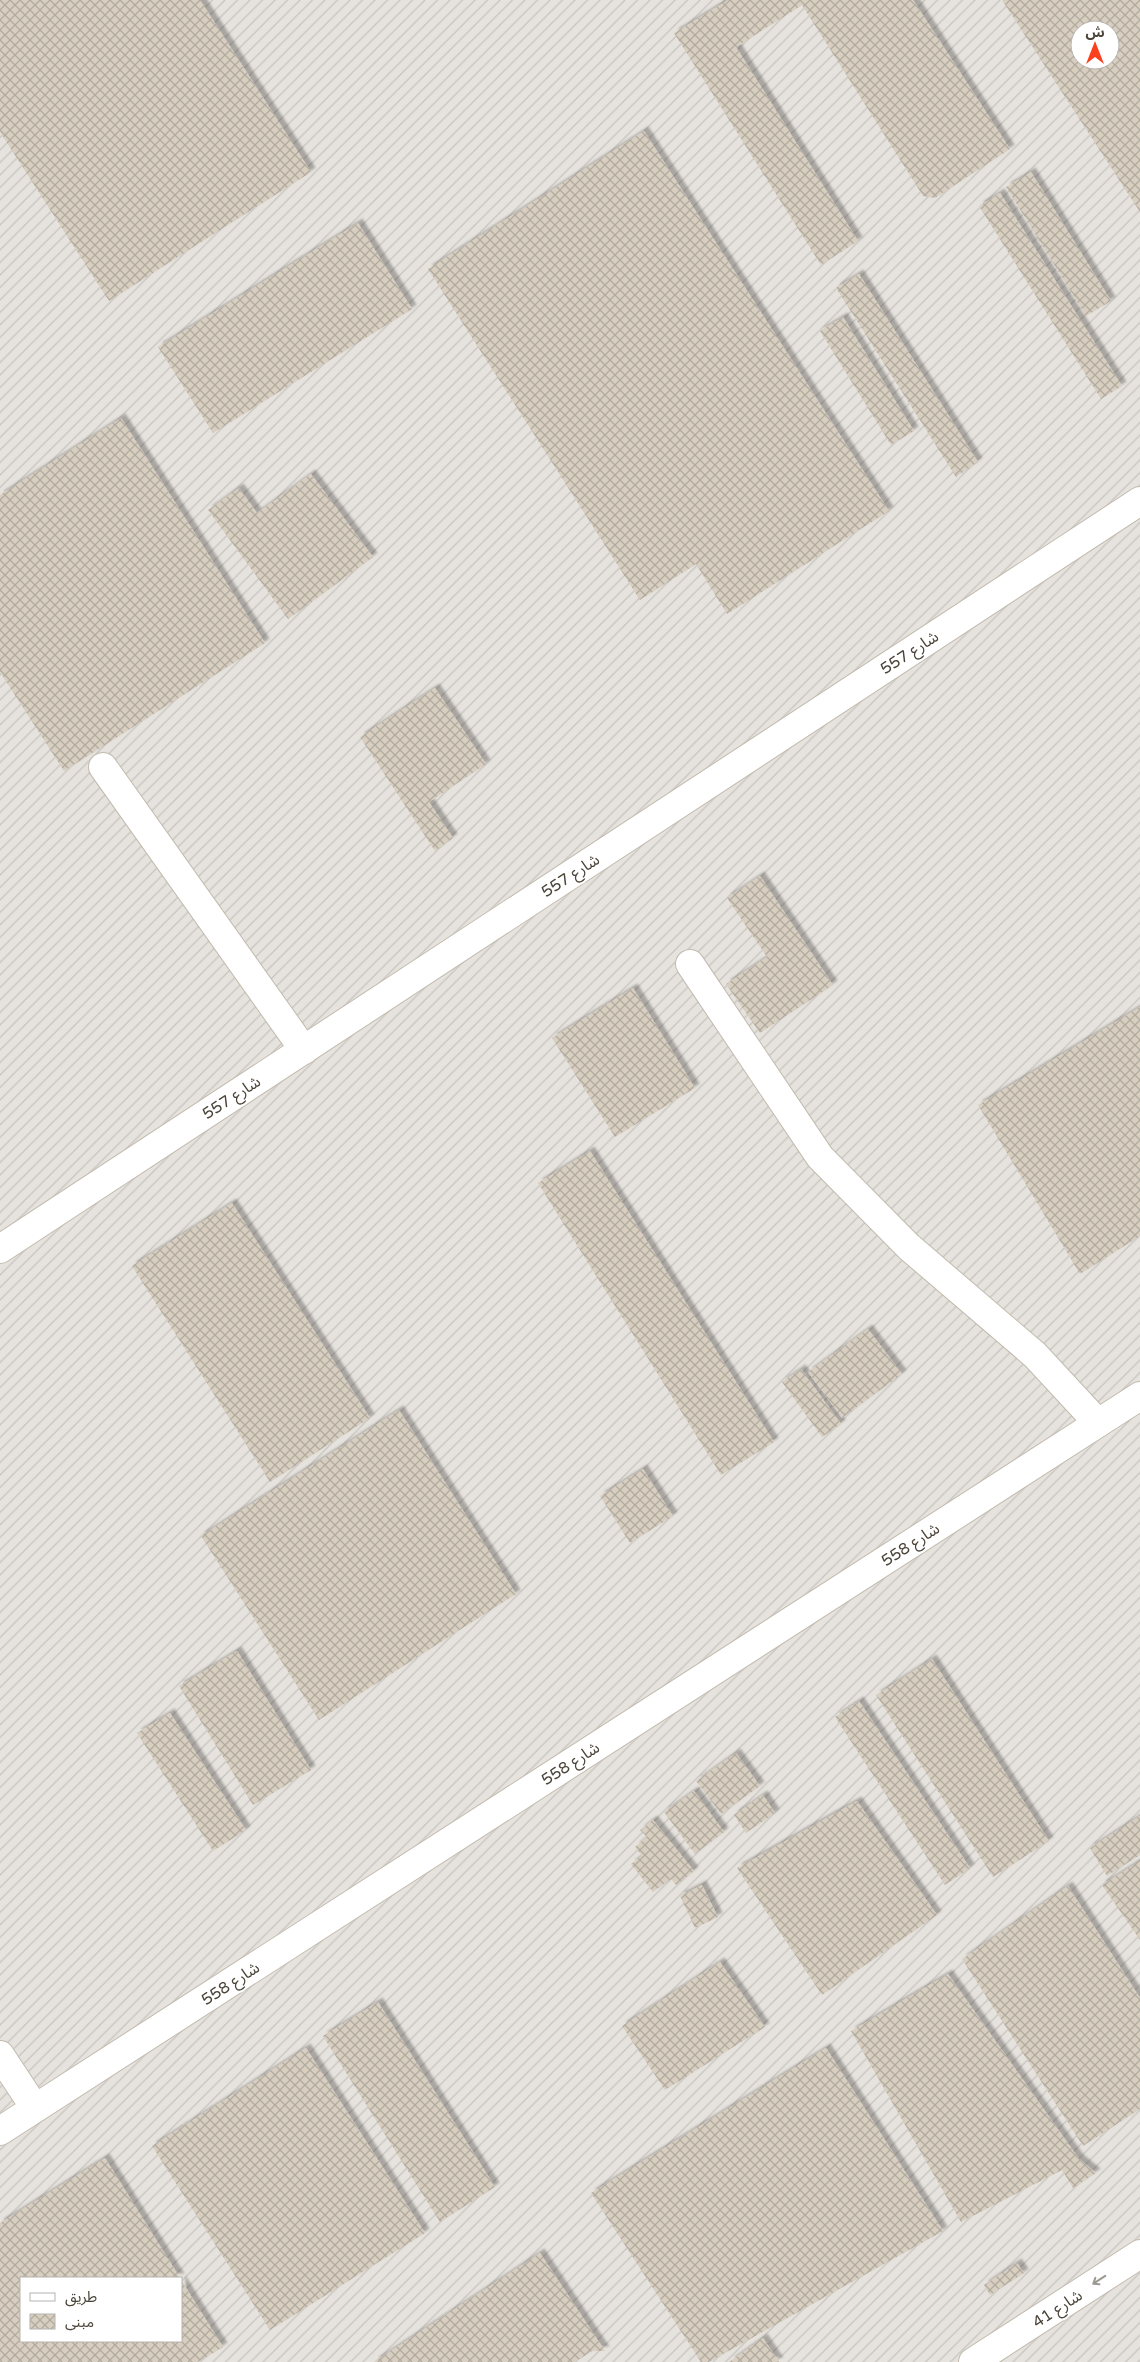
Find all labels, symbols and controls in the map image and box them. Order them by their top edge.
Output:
north arrow [1070,20,1120,70]
text: ش [1085,24,1105,41]
street label: شارع 557 [877,627,944,681]
street label: شارع 557 [538,850,605,904]
street label: شارع 557 [199,1072,266,1126]
street label: شارع 558 [878,1519,945,1573]
street label: شارع 558 [538,1738,605,1792]
street label: شارع 558 [198,1958,265,2012]
one-way arrow [1092,2275,1106,2286]
legend [20,2277,182,2342]
street label: شارع 41 [1029,2285,1087,2334]
text: طريق [65,2288,97,2307]
text: مبنى [65,2313,94,2331]

